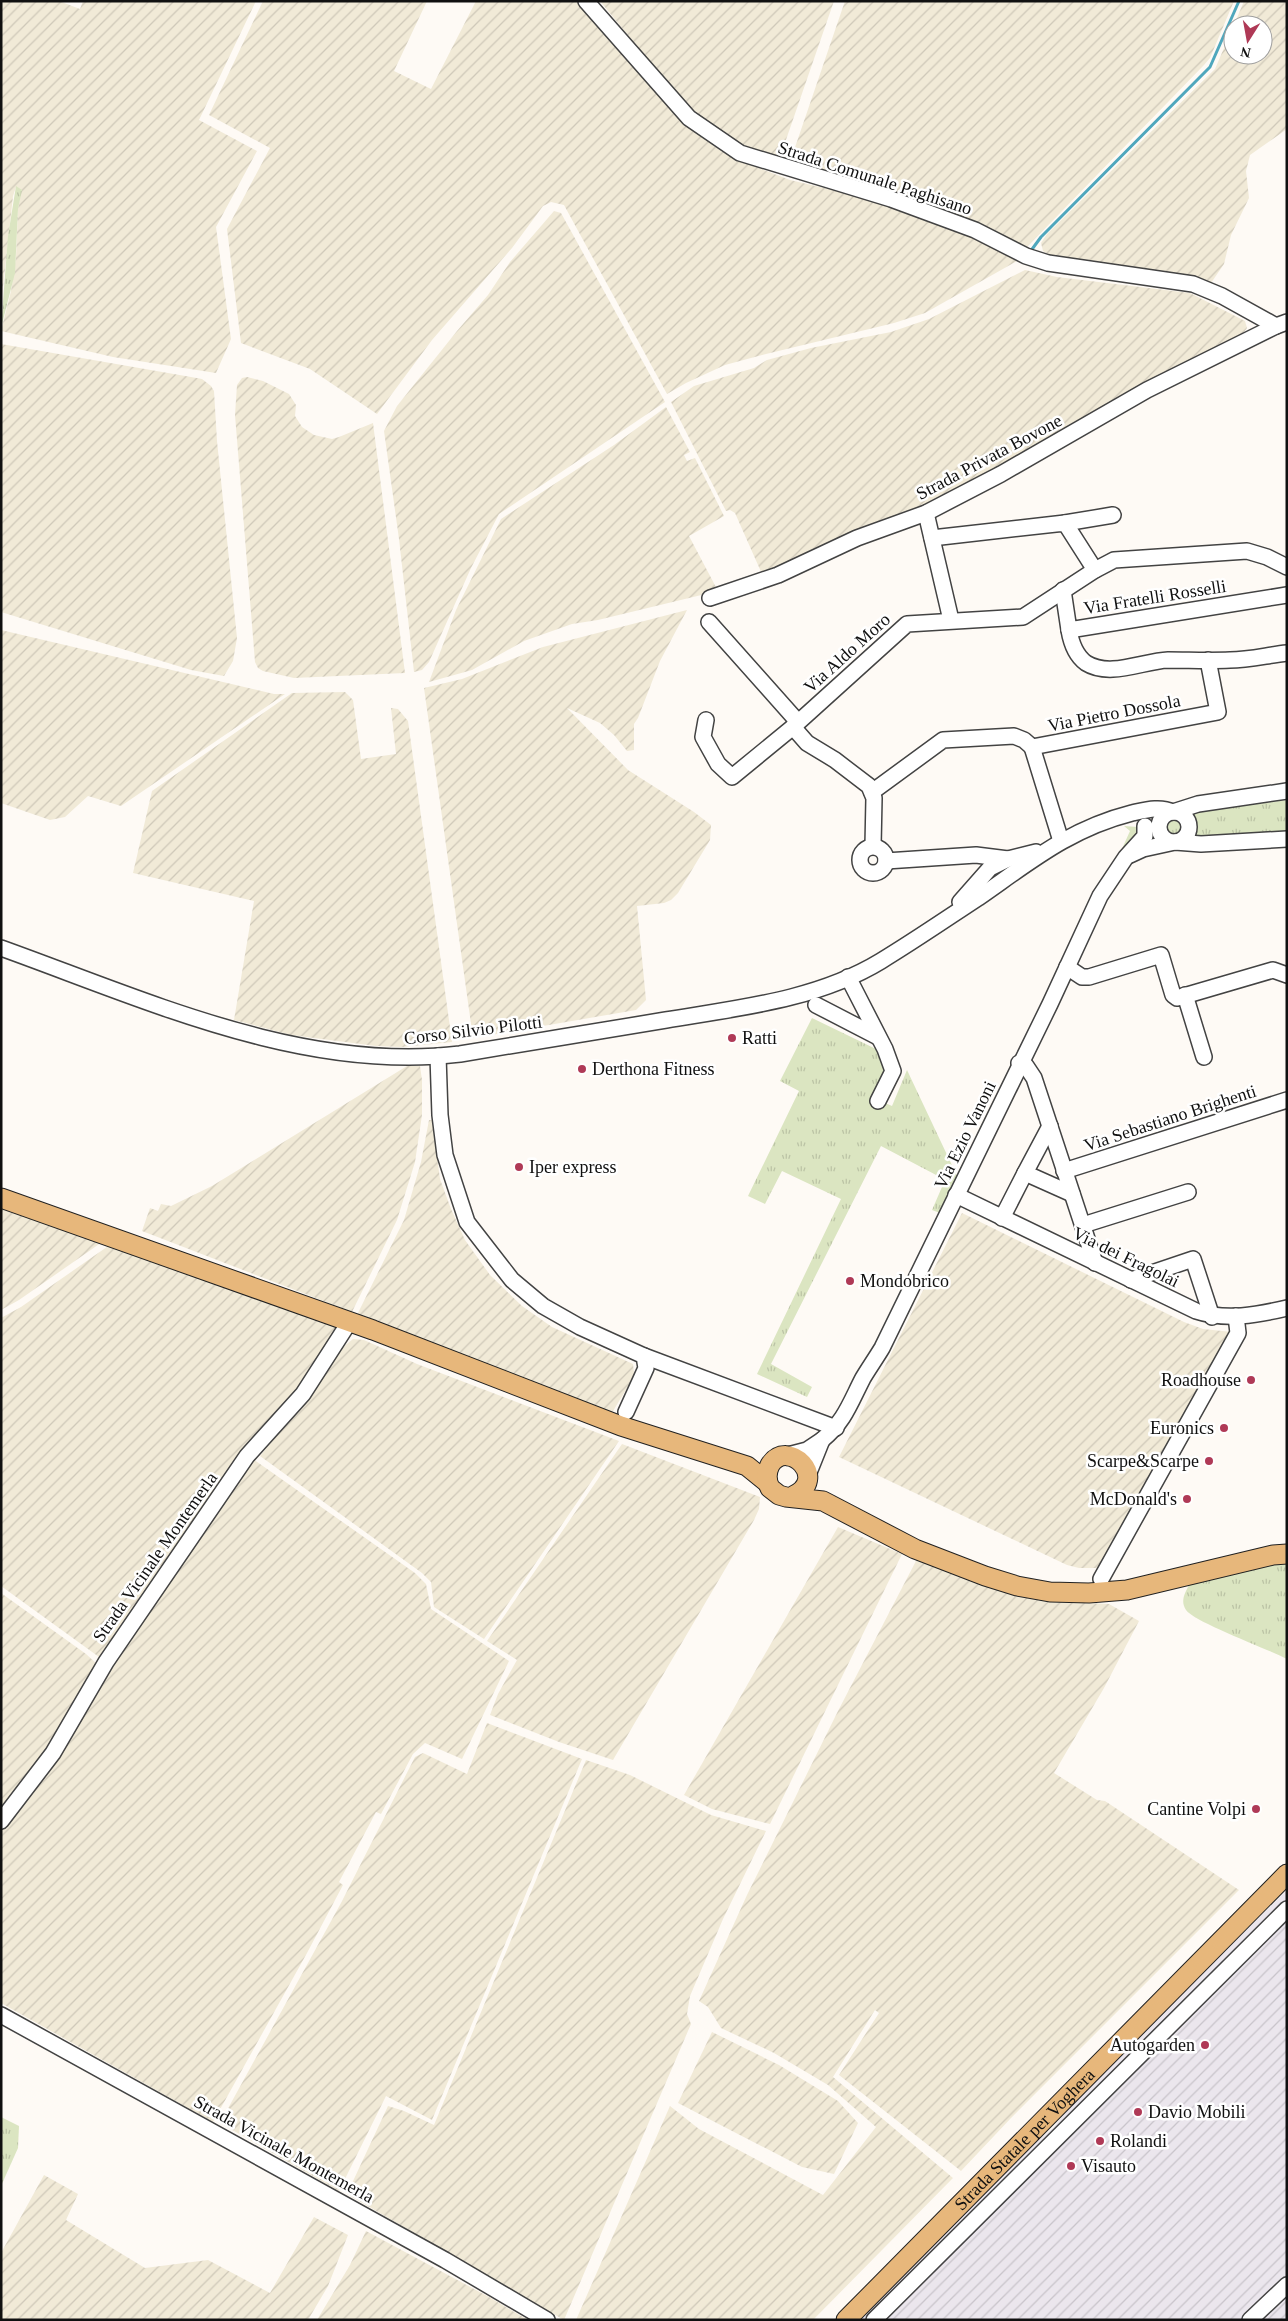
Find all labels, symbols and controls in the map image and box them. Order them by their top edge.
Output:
north arrow [1223,15,1273,65]
text: N [1239,44,1252,61]
street label: Strada Comunale Paghisano [775,137,975,219]
street label: Strada Privata Bovone [913,410,1065,504]
street label: Via Fratelli Rosselli [1082,576,1228,618]
street label: Via Aldo Moro [800,609,894,697]
street label: Via Pietro Dossola [1046,690,1182,736]
street label: Corso Silvio Pilotti [403,1012,543,1048]
place label: Ratti [742,1028,777,1048]
marker: Ratti [726,1032,738,1044]
place label: Derthona Fitness [592,1059,714,1079]
marker: Derthona Fitness [576,1063,588,1075]
street label: Via Ezio Vanoni [930,1078,1000,1192]
street label: Via Sebastiano Brighenti [1081,1081,1259,1155]
place label: Iper express [529,1157,616,1177]
marker: Iper express [513,1161,525,1173]
street label: Via dei Fragolai [1070,1223,1182,1291]
place label: Mondobrico [860,1271,949,1291]
marker: Mondobrico [844,1275,856,1287]
place label: Roadhouse [1161,1370,1241,1390]
marker: Roadhouse [1245,1374,1257,1386]
place label: Euronics [1150,1418,1214,1438]
marker: Euronics [1218,1422,1230,1434]
place label: Scarpe&Scarpe [1087,1451,1199,1471]
marker: Scarpe&Scarpe [1203,1455,1215,1467]
street label: Strada Vicinale Montemerla [89,1468,221,1646]
place label: McDonald's [1090,1489,1177,1509]
marker: McDonald's [1181,1493,1193,1505]
place label: Cantine Volpi [1147,1799,1246,1819]
marker: Cantine Volpi [1250,1803,1262,1815]
place label: Autogarden [1110,2035,1195,2055]
marker: Autogarden [1199,2039,1211,2051]
street label: Strada Statale per Voghera [950,2064,1099,2214]
street label: Strada Vicinale Montemerla [191,2091,377,2207]
place label: Davio Mobili [1148,2102,1246,2122]
marker: Davio Mobili [1132,2106,1144,2118]
place label: Rolandi [1110,2131,1167,2151]
marker: Rolandi [1094,2135,1106,2147]
place label: Visauto [1081,2156,1136,2176]
marker: Visauto [1065,2160,1077,2172]

